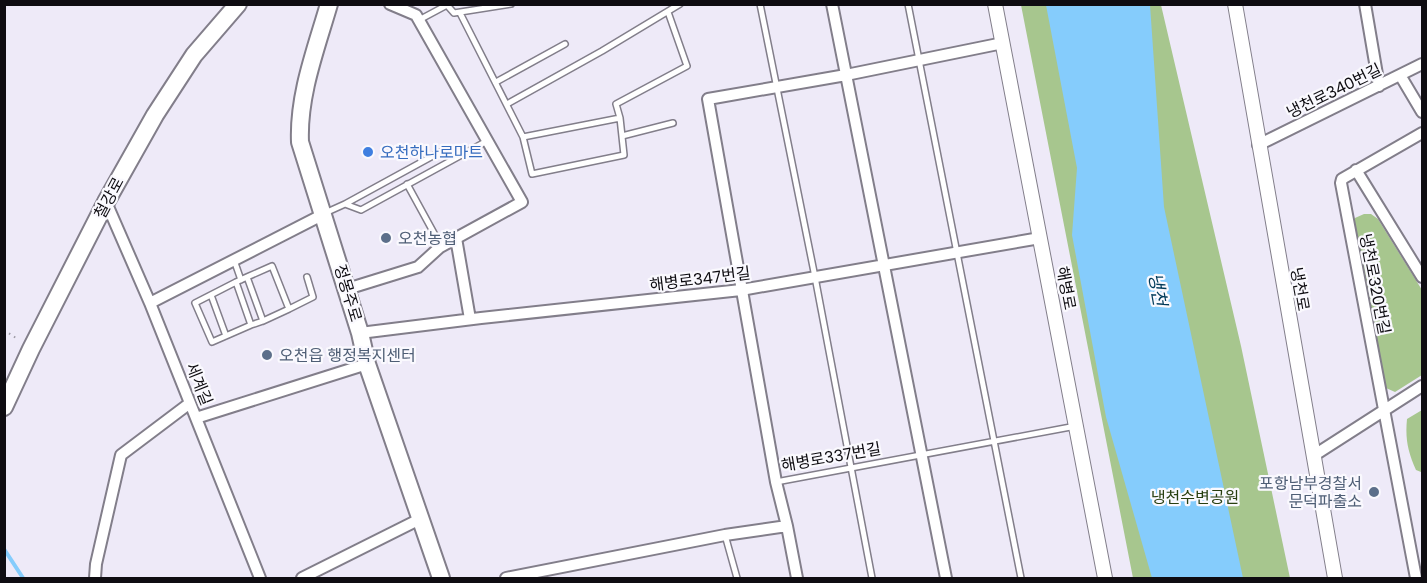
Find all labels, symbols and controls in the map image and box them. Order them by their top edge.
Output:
street label: 냉천로340번길 [1283,58,1385,124]
place label: 오천하나로마트 [380,141,483,164]
marker: 오천하나로마트 [361,145,375,159]
street label: 철강로 [88,173,130,223]
place label: 오천농협 [398,227,457,250]
marker: 오천농협 [379,231,393,245]
street label: 냉천로320번길 [1354,232,1396,336]
street label: 정몽주로 [328,261,368,325]
street label: 해병로347번길 [648,261,752,297]
street label: 해병로 [1050,264,1082,312]
street label: 냉천로 [1285,265,1315,313]
water label: 냉천 [1143,271,1174,310]
place label: 오천읍 행정복지센터 [279,344,416,367]
marker: 오천읍 행정복지센터 [260,348,274,362]
street label: 세계길 [180,359,218,409]
street label: 해병로337번길 [779,437,883,477]
place label: 포항남부경찰서 문덕파출소 [1259,472,1362,513]
marker: 포항남부경찰서 문덕파출소 [1367,485,1381,499]
park label: 냉천수변공원 [1151,486,1239,509]

